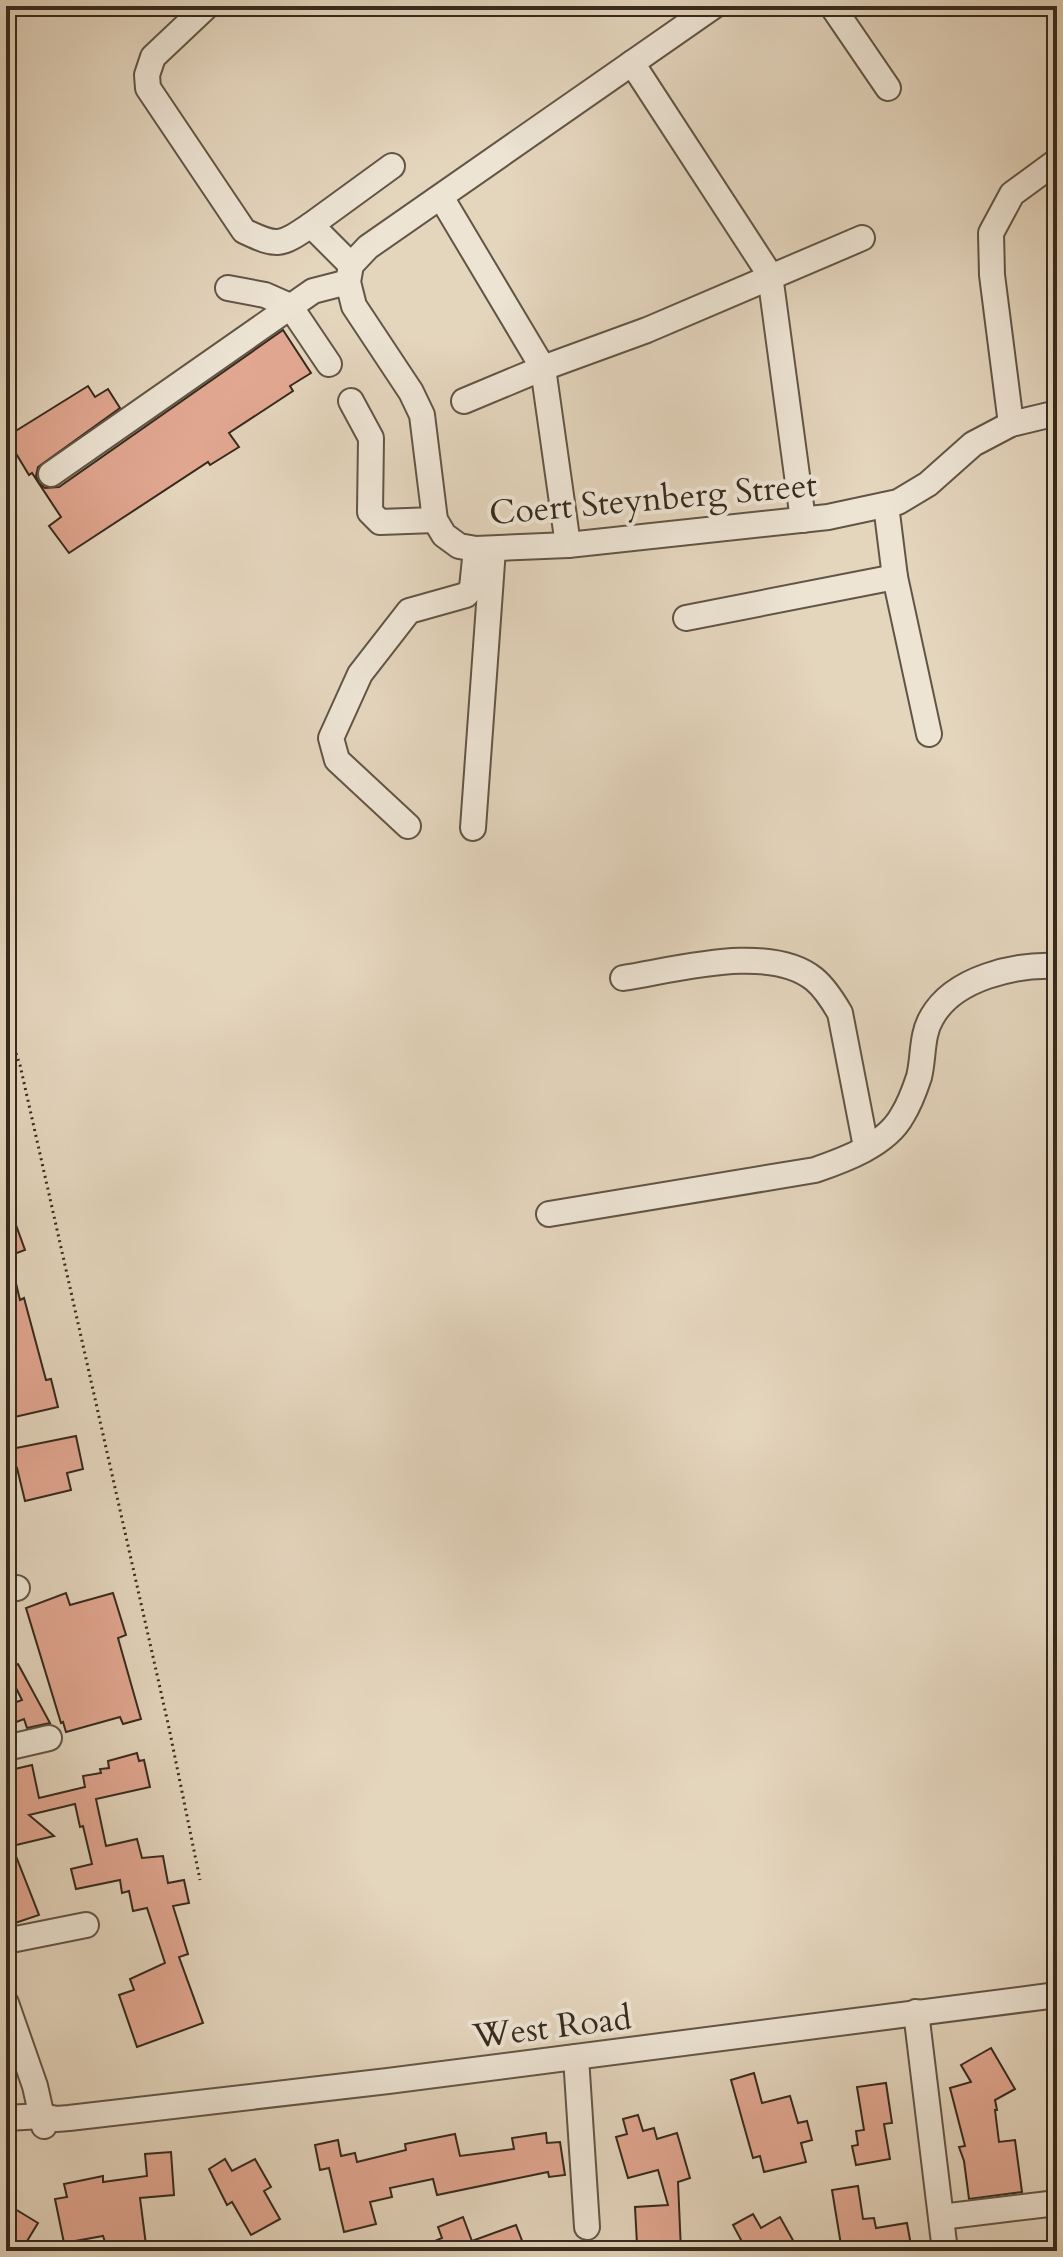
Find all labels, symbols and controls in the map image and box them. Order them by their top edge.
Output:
street label: Coert Steynberg Street [487,462,819,536]
street label: West Road [469,1994,634,2060]

